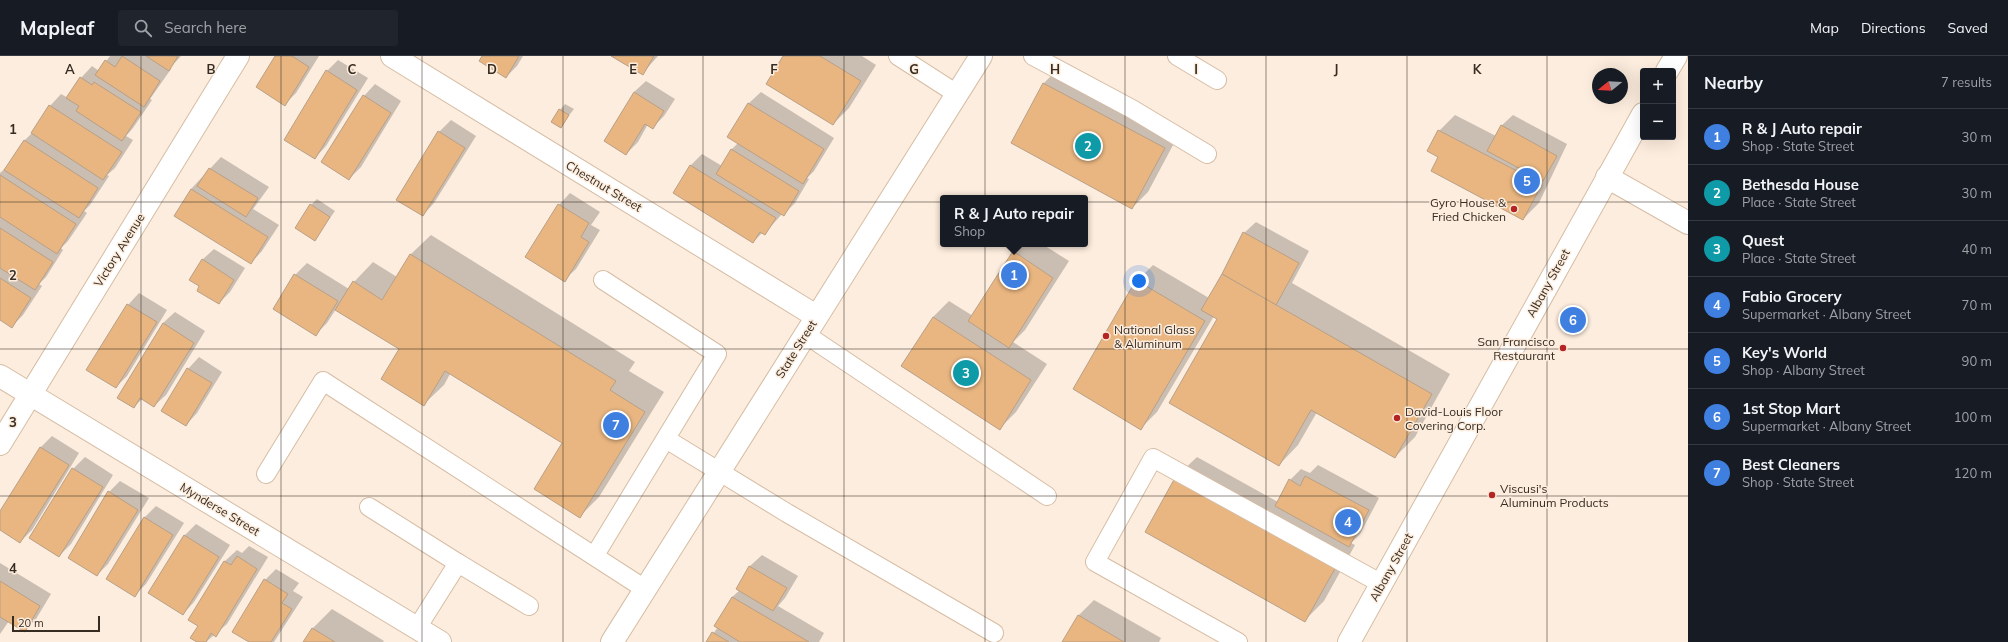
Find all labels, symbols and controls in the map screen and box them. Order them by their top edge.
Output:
search box [118,10,398,46]
text: Mapleaf [20,16,94,40]
icon: search [132,17,154,39]
text: Search here [164,18,247,37]
text: Map [1810,19,1839,37]
text: Directions [1861,19,1926,37]
text: Saved [1948,19,1988,37]
text: A [65,61,75,77]
text: B [207,61,216,77]
text: C [348,61,357,77]
text: D [487,61,497,77]
text: E [629,61,637,77]
text: F [770,61,778,77]
text: G [909,61,919,77]
text: H [1050,61,1060,77]
text: I [1194,61,1198,77]
text: J [1334,61,1338,77]
text: K [1473,61,1483,77]
north arrow [1592,68,1628,104]
map controls [1640,68,1676,140]
button: + [1640,68,1676,104]
text: Nearby [1704,72,1763,93]
text: 7 results [1941,74,1992,90]
button: − [1640,104,1676,140]
text: R & J Auto repair [1742,119,1862,138]
text: 1 [9,121,17,137]
text: 1 [1713,129,1721,145]
text: 30 m [1962,129,1992,145]
pin: 2 [1075,131,1101,161]
text: Shop · State Street [1742,138,1854,154]
street label: Chestnut Street [563,157,645,215]
pin: 5 [1514,166,1540,196]
text: Bethesda House [1742,175,1859,194]
text: 2 [1713,185,1721,201]
text: 30 m [1962,185,1992,201]
text: Place · State Street [1742,194,1856,210]
popup [940,195,1088,247]
place label: Gyro House & Fried Chicken [1430,195,1507,224]
text: R & J Auto repair [954,204,1074,223]
marker: Gyro House & Fried Chicken [1509,204,1519,214]
street label: Victory Avenue [90,210,148,290]
text: Shop [954,223,985,239]
text: Quest [1742,231,1784,250]
text: 3 [1713,241,1721,257]
text: 40 m [1962,241,1992,257]
street label: Albany Street [1523,246,1573,320]
text: Place · State Street [1742,250,1856,266]
pin: 1 [1001,260,1027,290]
text: 2 [9,267,17,283]
your location [1129,271,1149,291]
text: Fabio Grocery [1742,287,1842,306]
text: 4 [1713,297,1721,313]
text: 70 m [1962,297,1992,313]
pin: 6 [1560,305,1586,335]
text: Supermarket · Albany Street [1742,306,1911,322]
street label: State Street [772,317,820,381]
place label: National Glass & Aluminum [1114,322,1195,351]
marker: National Glass & Aluminum [1101,331,1111,341]
place label: San Francisco Restaurant [1478,334,1555,363]
marker: San Francisco Restaurant [1558,343,1568,353]
text: Key's World [1742,343,1827,362]
text: 5 [1713,353,1721,369]
text: 90 m [1962,353,1992,369]
pin: 3 [953,358,979,388]
text: Shop · Albany Street [1742,362,1865,378]
text: 1st Stop Mart [1742,399,1840,418]
place label: David-Louis Floor Covering Corp. [1405,404,1503,433]
text: 6 [1713,409,1721,425]
text: 100 m [1954,409,1992,425]
pin: 7 [603,410,629,440]
marker: David-Louis Floor Covering Corp. [1392,413,1402,423]
text: 3 [9,414,17,430]
text: Supermarket · Albany Street [1742,418,1911,434]
text: Best Cleaners [1742,455,1840,474]
text: 7 [1713,465,1721,481]
text: 120 m [1954,465,1992,481]
text: Shop · State Street [1742,474,1854,490]
street label: Mynderse Street [177,479,263,539]
place label: Viscusi's Aluminum Products [1500,481,1609,510]
marker: Viscusi's Aluminum Products [1487,490,1497,500]
pin: 4 [1335,507,1361,537]
street label: Albany Street [1366,530,1416,604]
text: 4 [9,560,17,576]
scale bar [12,614,100,633]
text: 20 m [18,616,44,630]

